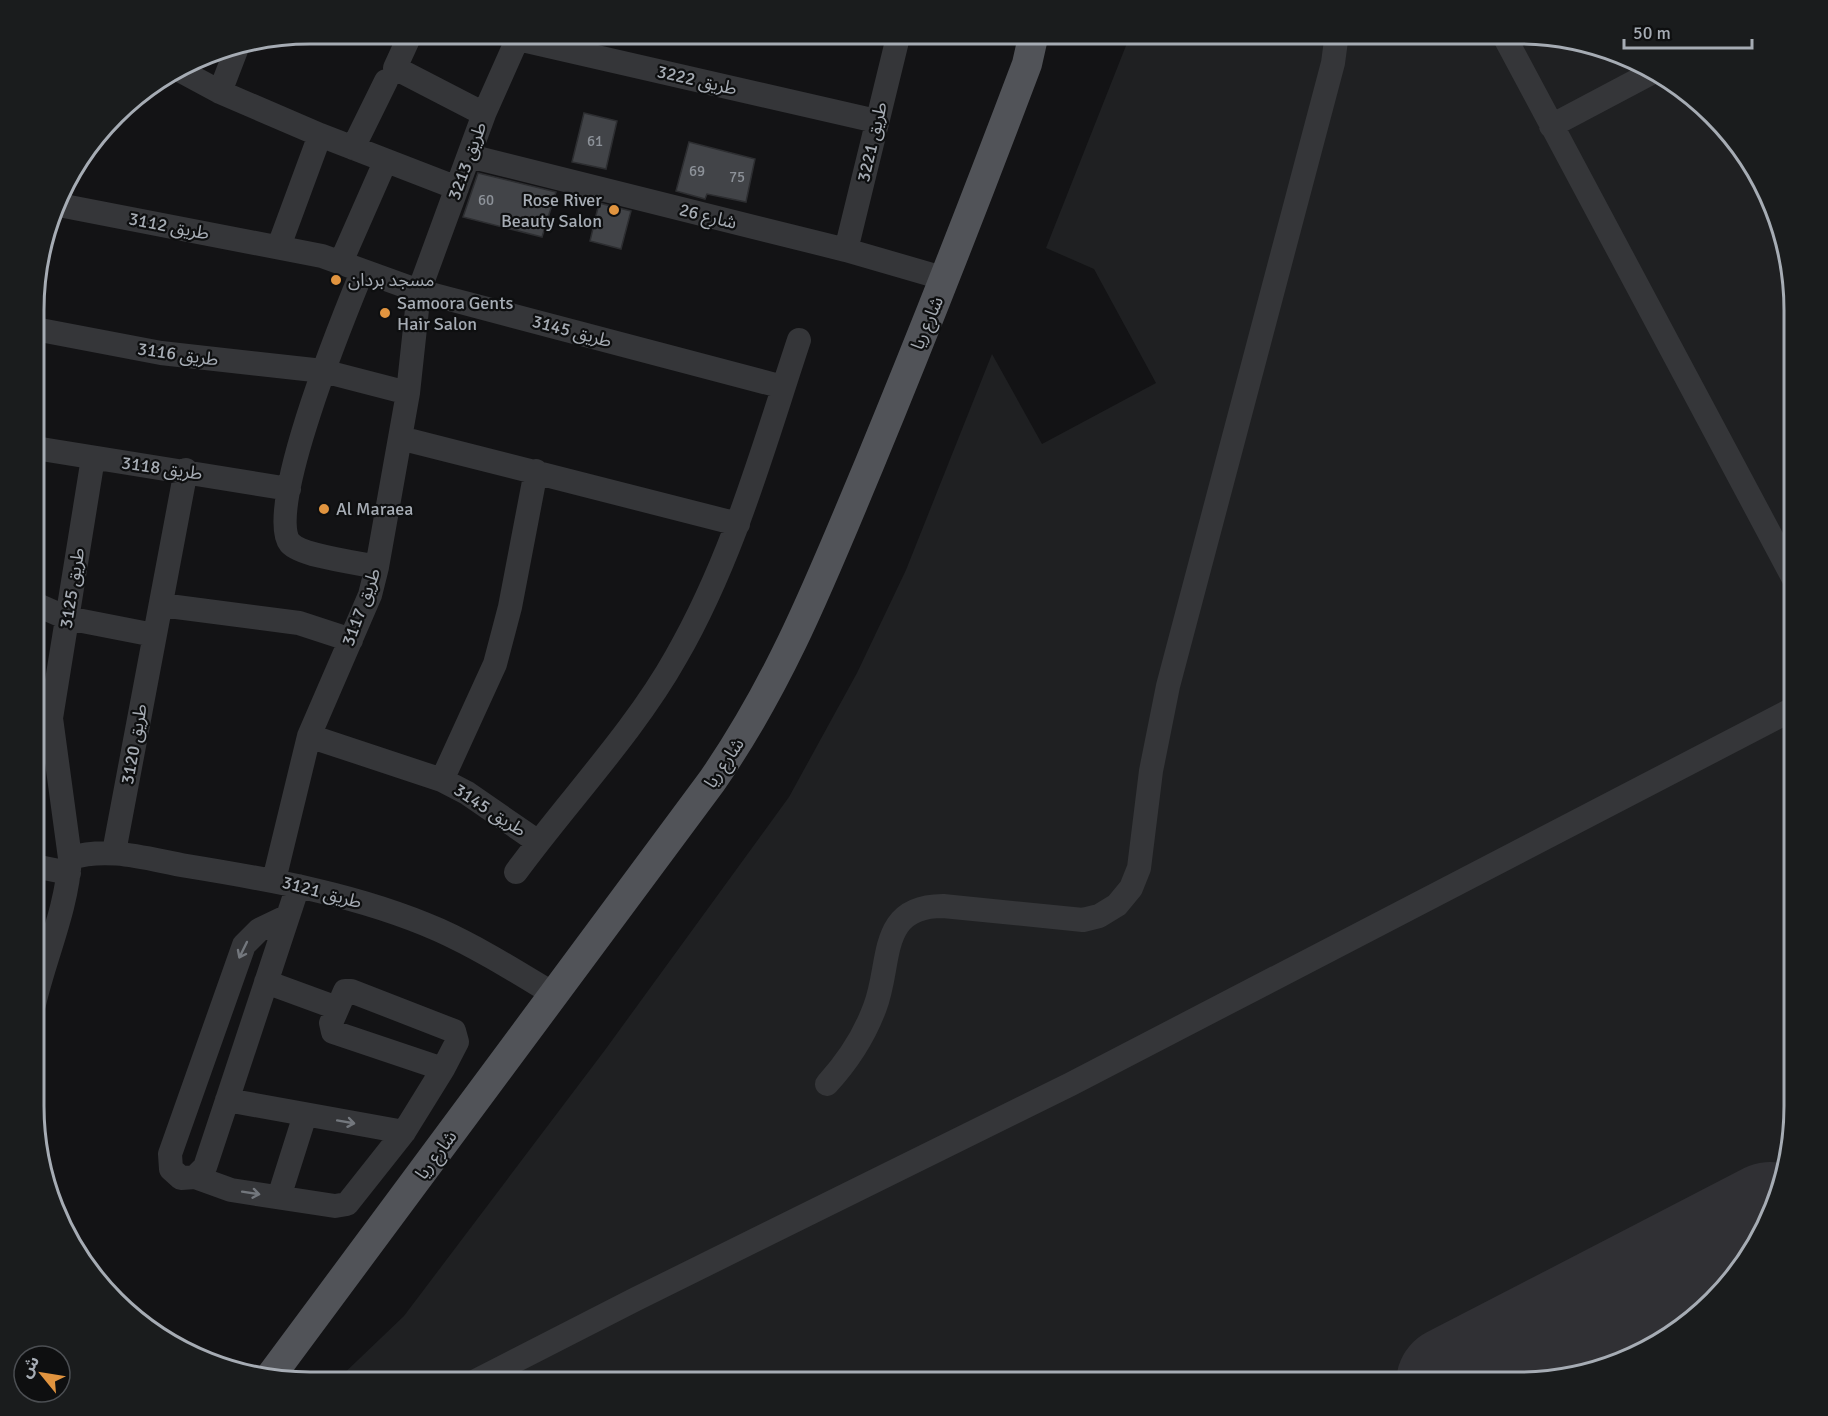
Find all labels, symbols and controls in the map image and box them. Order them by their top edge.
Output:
scale bar [1624,12,1752,50]
text: 50 m [1633,22,1671,44]
street label: طريق 3222 [655,60,739,100]
street label: طريق 3221 [852,100,892,184]
street label: طريق 3213 [443,119,491,203]
house number: 61 [587,132,603,150]
house number: 69 [689,162,705,180]
house number: 75 [729,168,745,186]
place label: Rose River Beauty Salon [501,189,602,232]
house number: 60 [478,191,494,209]
street label: شارع 26 [676,198,739,237]
marker: Rose River Beauty Salon [607,203,621,217]
street label: طريق 3112 [127,207,211,245]
place label: مسجد بردان [348,269,434,291]
marker: مسجد بردان [329,273,343,287]
place label: Samoora Gents Hair Salon [397,292,513,335]
street label: شارع ريا [906,293,951,354]
marker: Samoora Gents Hair Salon [378,306,392,320]
street label: طريق 3145 [530,310,614,352]
street label: طريق 3116 [136,337,220,371]
street label: طريق 3118 [120,451,204,485]
place label: Al Maraea [336,498,413,520]
marker: Al Maraea [317,502,331,516]
street label: طريق 3125 [55,546,89,630]
street label: طريق 3117 [337,565,385,649]
street label: طريق 3120 [116,702,152,786]
street label: شارع ريا [699,734,751,794]
street label: طريق 3145 [450,779,530,841]
street label: طريق 3121 [280,871,364,913]
one-way arrow [237,941,249,959]
one-way arrow [336,1117,356,1128]
street label: شارع ريا [410,1126,464,1186]
one-way arrow [241,1188,260,1199]
north arrow [12,1344,72,1404]
text: ش [16,1352,44,1381]

